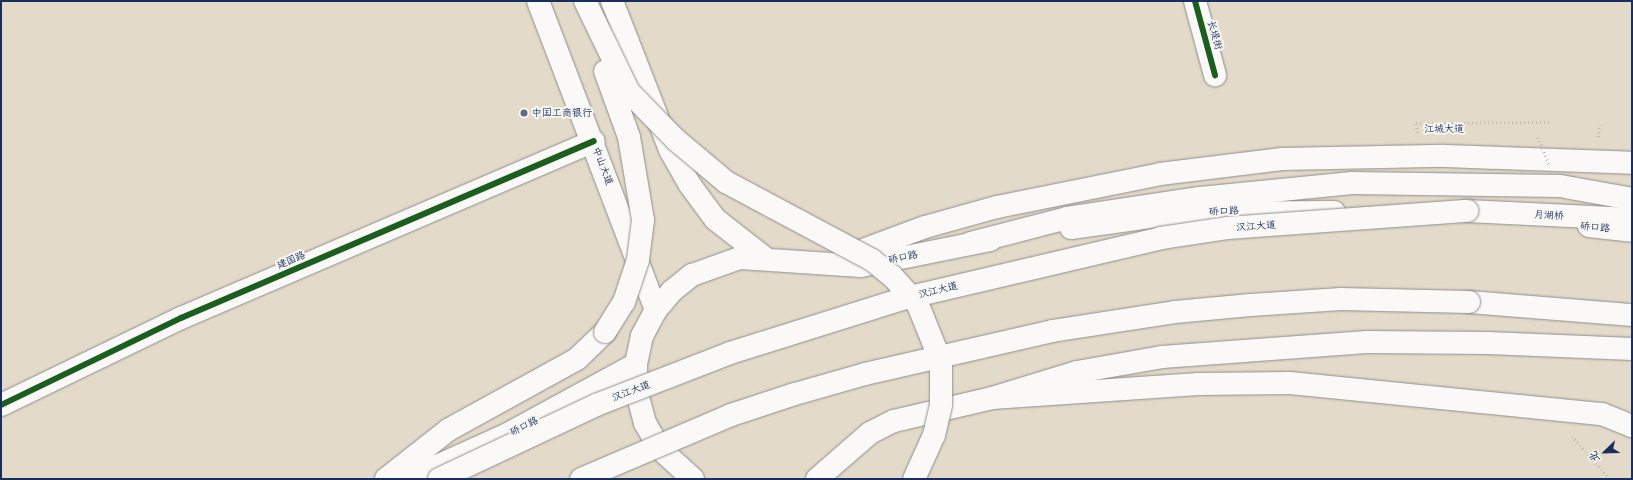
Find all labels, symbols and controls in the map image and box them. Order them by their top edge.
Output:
street label: 长堤街 [1205,19,1225,51]
place label: 中国工商银行 [532,107,592,119]
marker: 中国工商银行 [519,108,529,118]
street label: 江城大道 [1424,123,1464,135]
street label: 中山大道 [590,145,616,187]
street label: 硚口路 [1209,204,1239,218]
street label: 月湖桥 [1534,208,1564,222]
street label: 汉江大道 [1236,219,1276,233]
street label: 硚口路 [1579,219,1611,235]
street label: 硚口路 [887,248,919,266]
street label: 建国路 [275,249,307,271]
street label: 汉江大道 [917,279,959,301]
street label: 汉江大道 [610,378,652,404]
street label: 硚口路 [508,414,540,438]
north arrow [1585,432,1625,472]
text: 北 [1585,449,1603,464]

